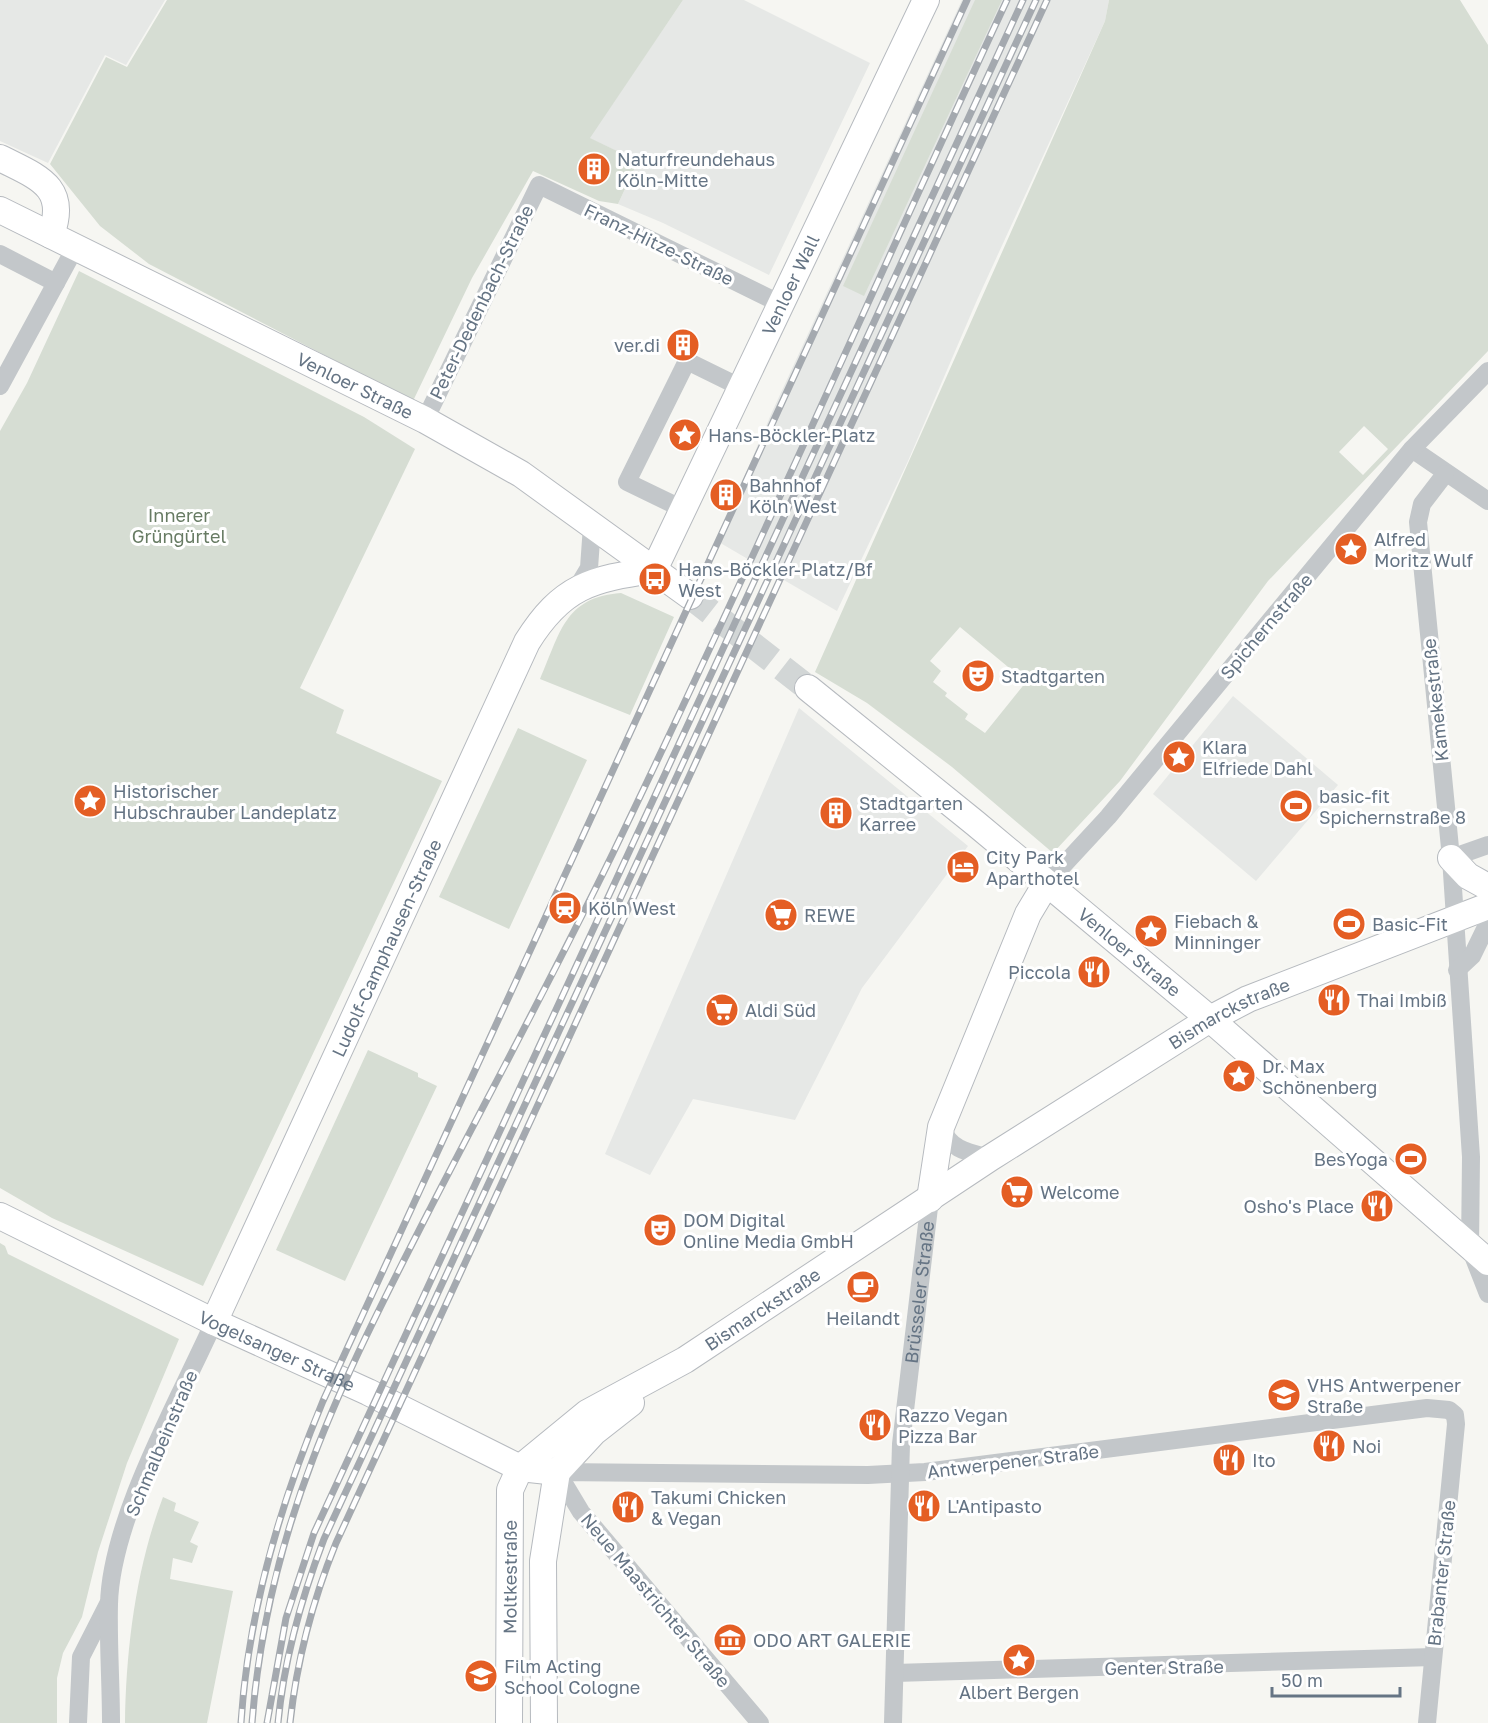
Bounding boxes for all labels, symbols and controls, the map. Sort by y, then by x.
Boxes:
place label: Naturfreundehaus Köln-Mitte [617,148,775,191]
building icon: Naturfreundehaus Köln-Mitte [576,151,612,187]
street label: Franz-Hitze-Straße [581,198,737,290]
street label: Peter-Dedenbach-Straße [424,201,538,403]
street label: Venloer Wall [757,231,824,339]
building icon: ver.di [665,327,701,363]
place label: ver.di [614,334,660,356]
street label: Venloer Straße [293,347,417,423]
place icon: Hans-Böckler-Platz [667,417,703,453]
place label: Hans-Böckler-Platz [708,424,875,446]
place label: Bahnhof Köln West [749,474,837,517]
building icon: Bahnhof Köln West [708,477,744,513]
park label: Innerer Grüngürtel [132,504,226,547]
place label: Alfred Moritz Wulf [1374,528,1474,571]
place icon: Alfred Moritz Wulf [1333,531,1369,567]
place label: Hans-Böckler-Platz/Bf West [678,558,873,601]
bus stop icon: Hans-Böckler-Platz/Bf West [637,561,673,597]
street label: Spichernstraße [1215,569,1317,683]
street label: Kamekestraße [1418,637,1452,763]
theatre icon: Stadtgarten [960,658,996,694]
place label: Stadtgarten [1001,665,1105,687]
place label: Klara Elfriede Dahl [1202,736,1313,779]
place icon: Klara Elfriede Dahl [1161,739,1197,775]
place label: Historischer Hubschrauber Landeplatz [113,780,337,823]
place icon: Historischer Hubschrauber Landeplatz [72,783,108,819]
place label: basic-fit Spichernstraße 8 [1319,785,1466,828]
sports icon: basic-fit Spichernstraße 8 [1278,788,1314,824]
place label: Stadtgarten Karree [859,792,963,835]
building icon: Stadtgarten Karree [818,795,854,831]
street label: Ludolf-Camphausen-Straße [327,835,446,1060]
place label: City Park Aparthotel [986,846,1079,889]
hotel icon: City Park Aparthotel [945,849,981,885]
station icon: Köln West [547,890,583,926]
place label: Köln West [588,897,676,919]
supermarket icon: REWE [763,897,799,933]
street label: Venloer Straße [1074,903,1185,1001]
place label: REWE [804,904,855,926]
sports icon: Basic-Fit [1331,906,1367,942]
place label: Fiebach & Minninger [1174,910,1261,953]
place icon: Fiebach & Minninger [1133,913,1169,949]
place label: Basic-Fit [1372,913,1448,935]
restaurant icon: Piccola [1076,954,1112,990]
place label: Piccola [1008,961,1071,983]
street label: Bismarckstraße [1164,973,1293,1054]
restaurant icon: Thai Imbiß [1316,982,1352,1018]
place label: Thai Imbiß [1357,989,1447,1011]
supermarket icon: Aldi Süd [704,992,740,1028]
place label: Aldi Süd [745,999,816,1021]
place label: Dr. Max Schönenberg [1262,1055,1377,1098]
place icon: Dr. Max Schönenberg [1221,1058,1257,1094]
sports icon: BesYoga [1393,1141,1429,1177]
place label: BesYoga [1314,1148,1388,1170]
supermarket icon: Welcome [999,1174,1035,1210]
place label: Welcome [1040,1181,1120,1203]
restaurant icon: Osho's Place [1359,1188,1395,1224]
place label: Osho's Place [1243,1195,1354,1217]
place label: DOM Digital Online Media GmbH [683,1209,854,1252]
theatre icon: DOM Digital Online Media GmbH [642,1212,678,1248]
street label: Brüsseler Straße [900,1220,938,1365]
street label: Bismarckstraße [700,1263,824,1355]
cafe icon: Heilandt [845,1269,881,1305]
street label: Vogelsanger Straße [195,1305,359,1396]
place label: Heilandt [826,1307,900,1329]
street label: Schmalbeinstraße [120,1367,202,1519]
place label: VHS Antwerpener Straße [1307,1374,1461,1417]
school or university icon: VHS Antwerpener Straße [1266,1377,1302,1413]
place label: Razzo Vegan Pizza Bar [898,1404,1008,1447]
restaurant icon: Razzo Vegan Pizza Bar [857,1407,893,1443]
restaurant icon: Noi [1311,1428,1347,1464]
place label: Noi [1352,1435,1381,1457]
street label: Antwerpener Straße [926,1440,1100,1482]
restaurant icon: Ito [1211,1442,1247,1478]
place label: Ito [1252,1449,1276,1471]
place label: Takumi Chicken & Vegan [651,1486,786,1529]
restaurant icon: L'Antipasto [906,1488,942,1524]
restaurant icon: Takumi Chicken & Vegan [610,1489,646,1525]
place label: L'Antipasto [947,1495,1042,1517]
street label: Brabanter Straße [1422,1499,1460,1647]
street label: Neue Maastrichter Straße [577,1508,735,1692]
street label: Moltkestraße [498,1520,521,1634]
museum icon: ODO ART GALERIE [712,1622,748,1658]
place label: ODO ART GALERIE [753,1629,911,1651]
place icon: Albert Bergen [1001,1642,1037,1678]
place label: Film Acting School Cologne [504,1655,640,1698]
street label: Genter Straße [1104,1655,1224,1679]
school or university icon: Film Acting School Cologne [463,1658,499,1694]
scale bar [1272,1660,1400,1698]
text: 50 m [1281,1669,1323,1691]
place label: Albert Bergen [959,1681,1079,1703]

